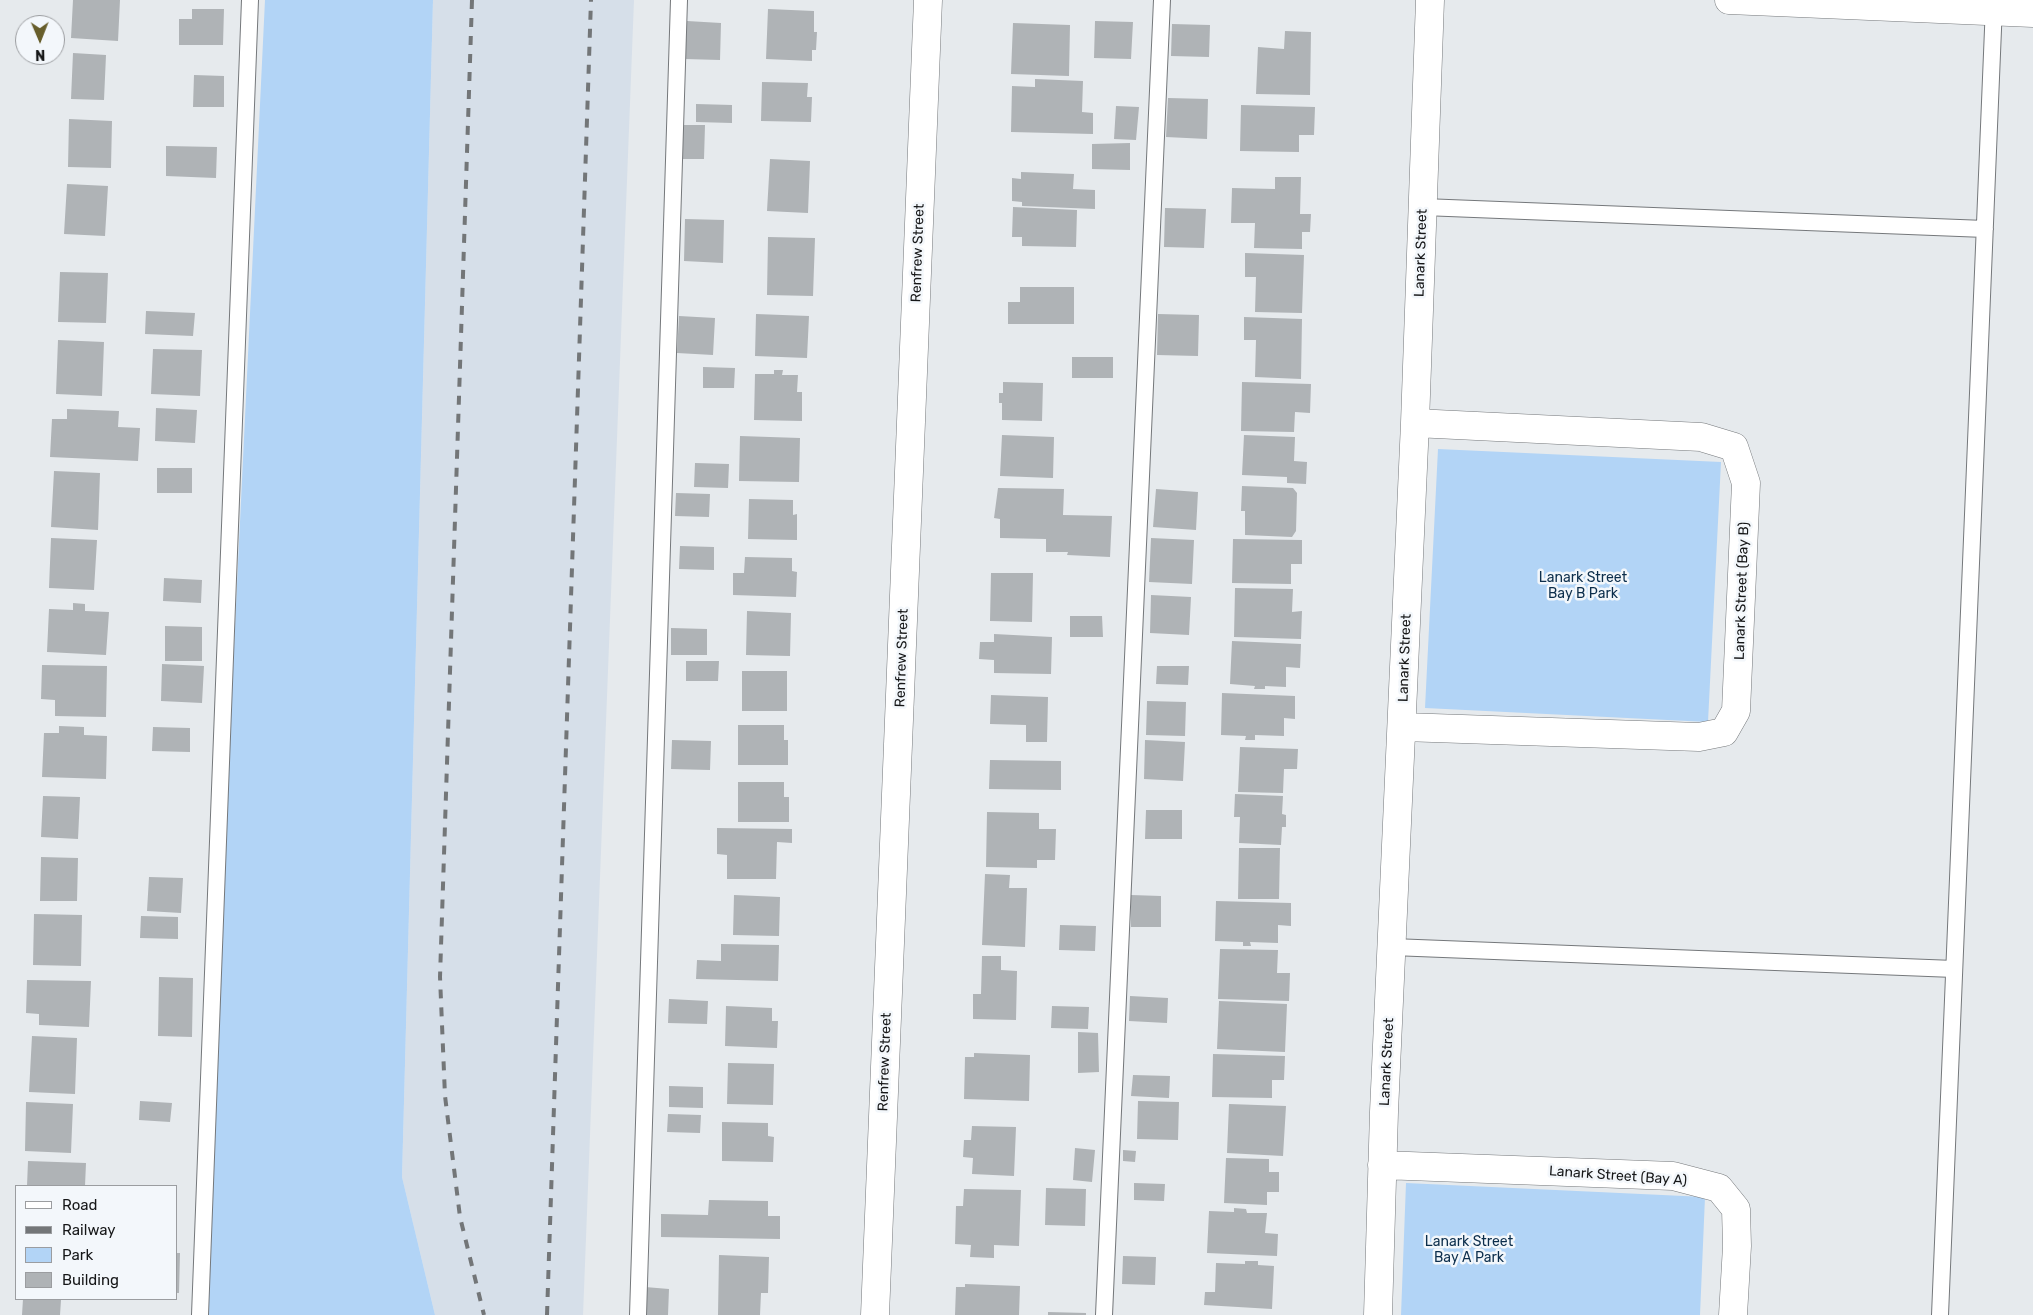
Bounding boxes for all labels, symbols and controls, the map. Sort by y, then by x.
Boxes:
north arrow [15,15,65,65]
text: N [35,46,45,63]
street label: Renfrew Street [908,203,928,303]
street label: Lanark Street [1411,209,1431,297]
street label: Lanark Street (Bay B) [1731,522,1753,660]
park label: Lanark Street Bay B Park [1539,570,1627,602]
street label: Renfrew Street [892,608,912,708]
street label: Lanark Street [1395,614,1415,702]
street label: Renfrew Street [875,1012,895,1112]
street label: Lanark Street [1376,1017,1398,1107]
street label: Lanark Street (Bay A) [1548,1163,1688,1189]
legend [15,1185,178,1300]
text: Road [62,1196,98,1214]
text: Railway [62,1221,116,1239]
park label: Lanark Street Bay A Park [1425,1234,1513,1266]
text: Park [62,1246,93,1264]
text: Building [62,1271,119,1289]

